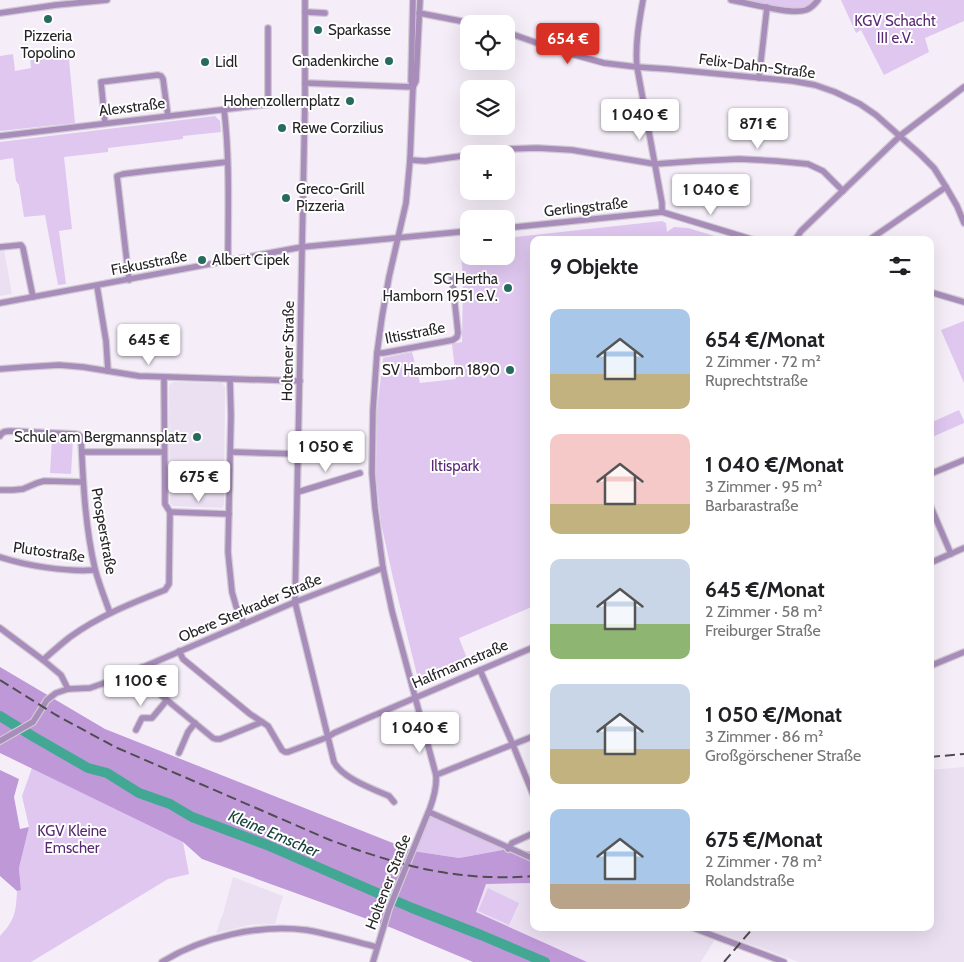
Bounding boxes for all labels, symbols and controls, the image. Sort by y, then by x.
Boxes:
park label: KGV Schacht III e.V. [854,12,936,47]
marker: Pizzeria Topolino [42,13,54,25]
map controls [460,15,515,265]
button: locate [460,15,515,70]
place label: Sparkasse [328,21,391,39]
pin: 654 € [533,22,603,65]
marker: Sparkasse [312,24,324,36]
place label: Pizzeria Topolino [20,27,76,62]
text: 654 € [547,29,589,48]
street label: Felix-Dahn-Straße [698,50,817,82]
place label: Gnadenkirche [292,52,379,70]
place label: Lidl [215,53,238,71]
marker: Gnadenkirche [383,55,395,67]
marker: Lidl [199,56,211,68]
button: layers [460,80,515,135]
place label: Hohenzollernplatz [223,92,340,110]
street label: Alexstraße [98,94,166,120]
marker: Hohenzollernplatz [344,95,356,107]
pin: 1 040 € [594,98,686,141]
text: 1 040 € [612,105,668,124]
pin: 871 € [723,108,793,150]
text: 871 € [739,114,777,133]
place label: Rewe Corzilius [292,119,383,137]
marker: Rewe Corzilius [276,122,288,134]
button: + [460,145,515,200]
pin: 1 040 € [665,174,757,216]
place label: Greco-Grill Pizzeria [296,180,365,215]
text: 1 040 € [683,180,739,199]
marker: Greco-Grill Pizzeria [280,192,292,204]
street label: Gerlingstraße [543,194,629,220]
button: − [460,210,515,265]
street label: Fiskusstraße [109,247,189,279]
place label: Albert Cipek [212,251,290,269]
icon: filters [886,252,914,280]
marker: Albert Cipek [196,254,208,266]
text: 9 Objekte [550,254,638,279]
place label: SC Hertha Hamborn 1951 e.V. [383,270,499,305]
marker: SC Hertha Hamborn 1951 e.V. [502,282,514,294]
street label: Holtener Straße [278,300,298,401]
street label: Iltisstraße [383,318,447,348]
pin: 645 € [114,324,184,366]
text: 654 €/Monat [705,327,825,352]
icon: home [590,329,650,389]
text: 645 € [128,330,170,349]
text: 2 Zimmer · 72 m² [705,352,821,371]
place label: SV Hamborn 1890 [382,361,500,379]
marker: SV Hamborn 1890 [504,364,516,376]
text: Ruprechtstraße [705,371,808,390]
place label: Schule am Bergmannsplatz [14,428,187,446]
pin: 1 050 € [280,430,372,473]
marker: Schule am Bergmannsplatz [191,431,203,443]
text: 1 050 € [299,437,353,456]
text: 1 040 €/Monat [705,452,844,477]
icon: home [590,454,650,514]
park label: Iltispark [431,457,480,475]
pin: 675 € [164,460,234,503]
text: 675 € [179,467,219,486]
text: 3 Zimmer · 95 m² [705,477,822,496]
street label: Prosperstraße [88,486,121,576]
text: Barbarastraße [705,496,798,515]
street label: Plutostraße [12,538,86,566]
street label: Obere Sterkrader Straße [176,570,324,646]
text: 645 €/Monat [705,577,825,602]
icon: home [590,579,650,639]
text: 2 Zimmer · 58 m² [705,602,823,621]
text: Freiburger Straße [705,621,821,640]
street label: Halfmannstraße [409,636,511,692]
pin: 1 100 € [95,664,187,707]
text: 1 100 € [115,671,167,690]
text: 1 050 €/Monat [705,702,842,727]
icon: home [590,704,650,764]
pin: 1 040 € [374,712,466,754]
text: 1 040 € [392,718,448,737]
text: 3 Zimmer · 86 m² [705,727,823,746]
text: Großgörschener Straße [705,746,861,765]
water label: Kleine Emscher [226,806,323,861]
park label: KGV Kleine Emscher [37,822,107,857]
text: 675 €/Monat [705,827,822,852]
icon: home [590,829,650,889]
street label: Holtener Straße [362,832,415,932]
text: 2 Zimmer · 78 m² [705,852,822,871]
text: Rolandstraße [705,871,794,890]

